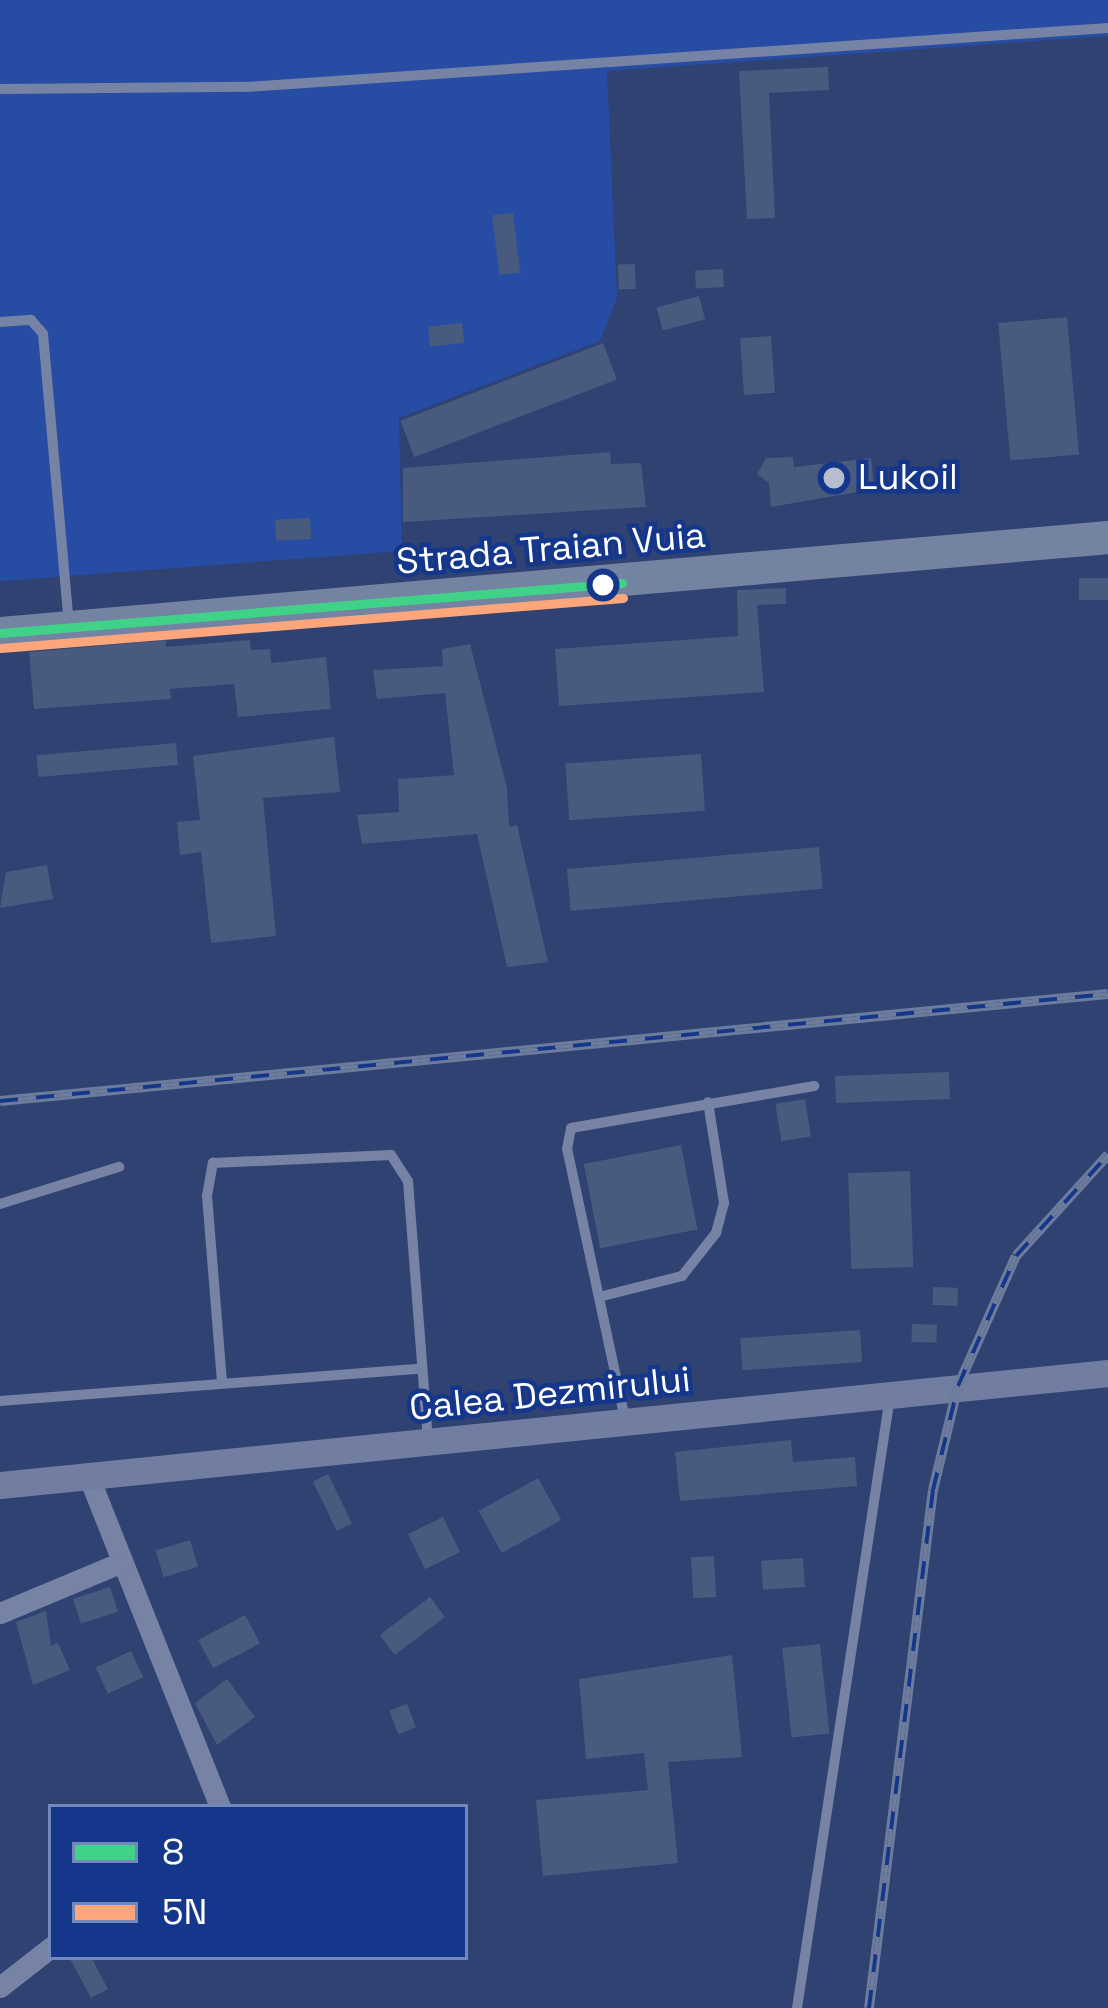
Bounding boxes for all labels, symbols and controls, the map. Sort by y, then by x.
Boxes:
place label: Lukoil [858,456,958,500]
marker: Lukoil [821,465,847,491]
street label: Strada Traian Vuia [394,514,708,584]
unlabelled marker [592,574,614,596]
street label: Calea Dezmirului [407,1358,693,1430]
legend [48,1804,468,1960]
text: 8 [162,1829,184,1875]
text: 5N [162,1889,207,1935]

